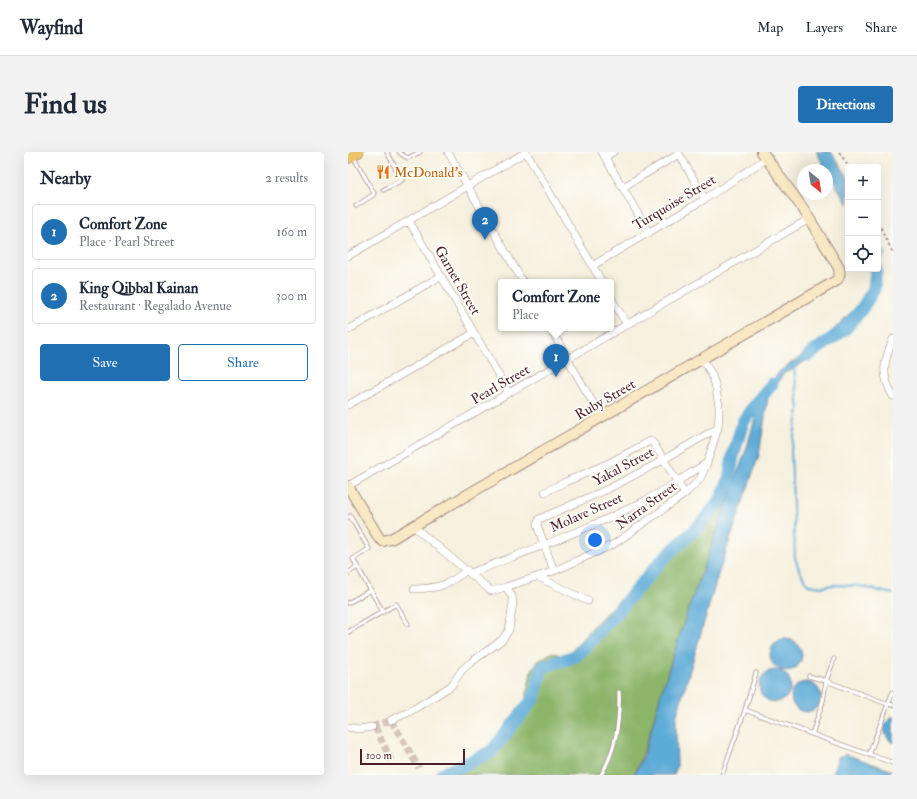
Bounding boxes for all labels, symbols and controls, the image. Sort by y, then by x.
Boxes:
text: Wayfind [20,16,83,40]
text: Map [757,19,783,36]
text: Layers [805,19,843,36]
text: Share [865,19,897,36]
button: Directions [798,86,893,123]
text: Find us [24,87,107,122]
restaurant icon: McDonald's [375,164,391,180]
place label: McDonald's [394,164,463,181]
north arrow [797,164,833,200]
map controls [845,164,881,272]
button: + [845,164,881,200]
text: Nearby [40,168,91,189]
text: 2 results [265,170,308,186]
street label: Turquoise Street [630,171,719,234]
button: − [845,200,881,236]
pin: 2 [472,207,498,240]
text: Comfort Zone [79,215,167,234]
text: 1 [52,224,56,240]
text: 160 m [276,224,307,240]
text: Place · Pearl Street [79,234,174,250]
button: locate [845,236,881,272]
street label: Garnet Street [431,243,484,318]
text: King Qibbal Kainan [79,279,199,298]
popup [498,279,614,331]
text: 2 [51,288,57,304]
text: 300 m [276,288,307,304]
text: Comfort Zone [512,288,600,307]
text: Restaurant · Regalado Avenue [79,298,232,314]
text: Place [512,307,539,323]
button: Save [40,344,170,381]
button: Share [178,344,308,381]
pin: 1 [543,344,569,377]
street label: Pearl Street [468,361,533,408]
street label: Ruby Street [572,375,639,424]
street label: Yakal Street [590,443,657,490]
street label: Narra Street [613,477,680,533]
street label: Molave Street [547,489,625,536]
your location [585,530,605,550]
scale bar [360,747,465,766]
text: 100 m [366,749,392,762]

